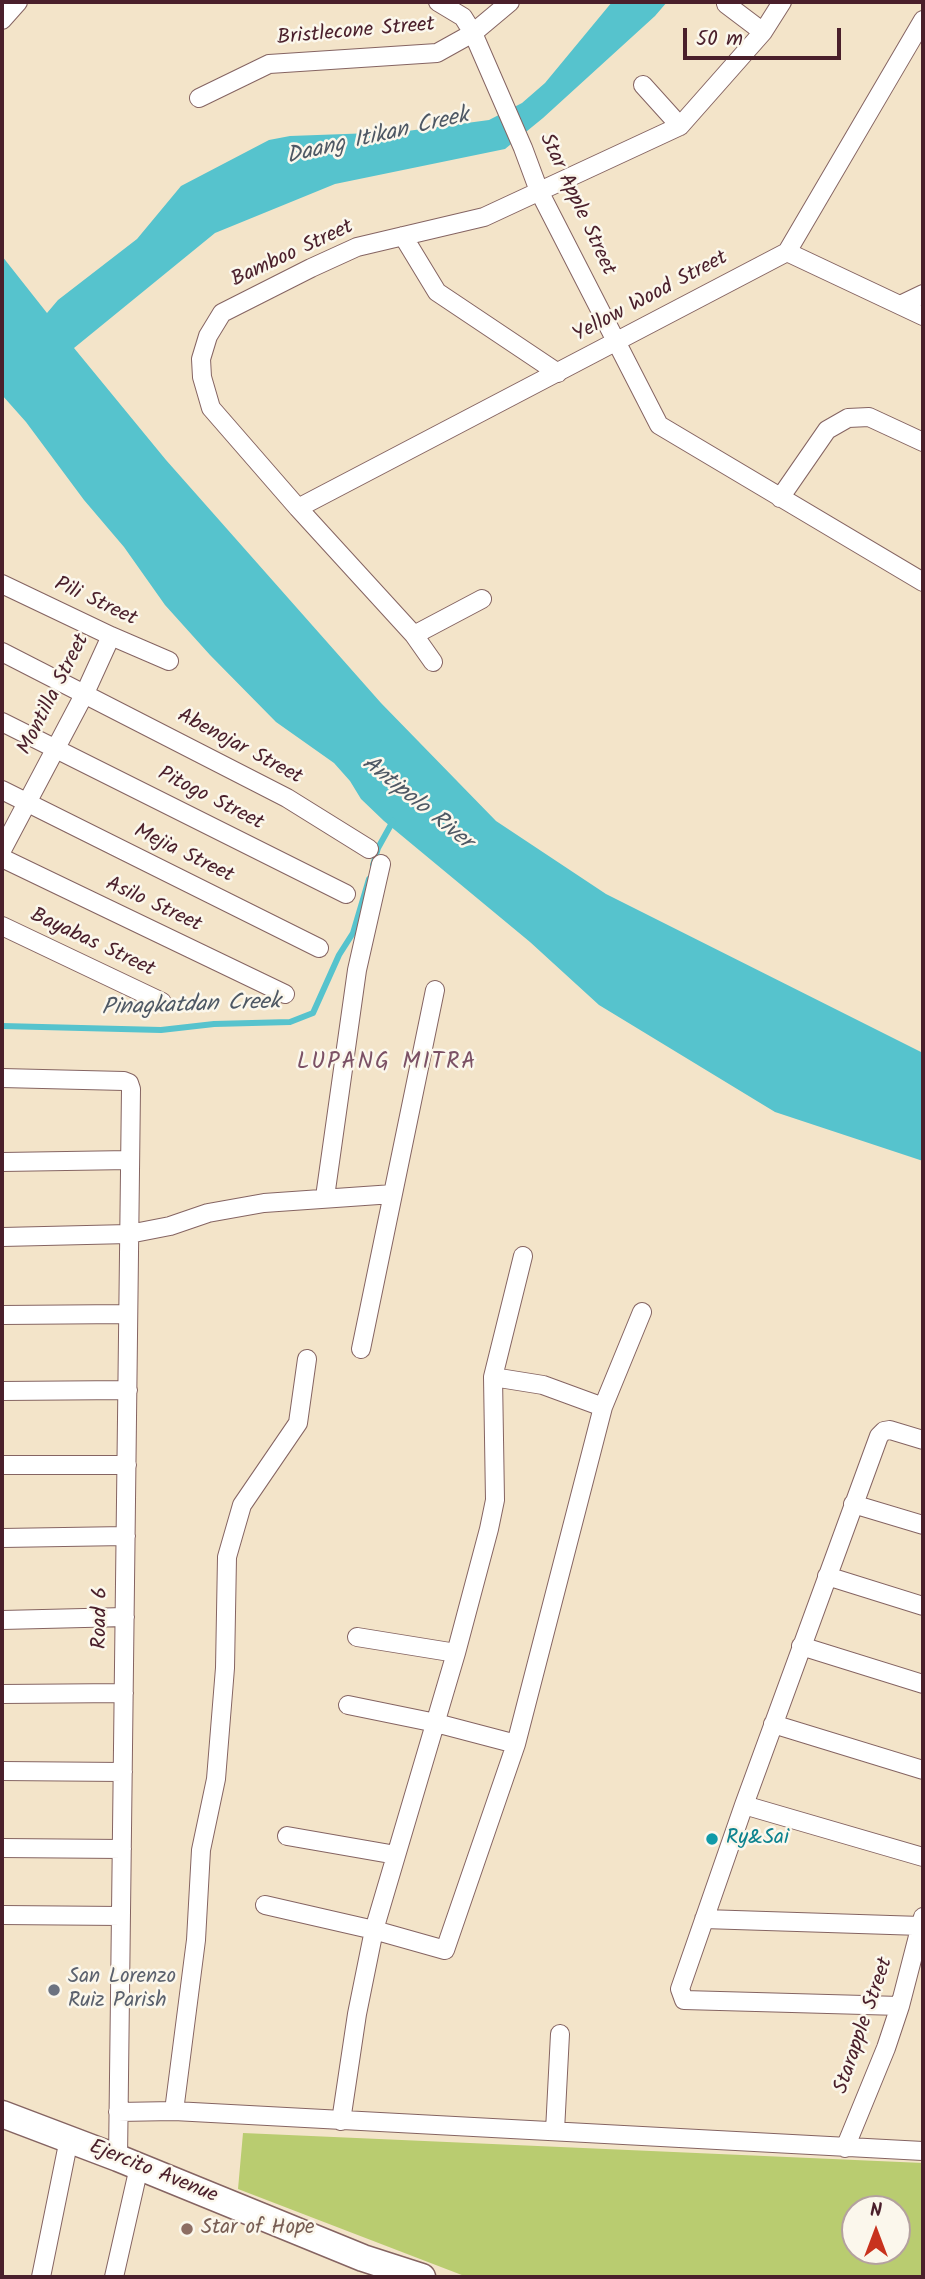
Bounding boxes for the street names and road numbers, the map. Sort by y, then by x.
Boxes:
street label: Bristlecone Street [276,14,436,52]
street label: Star Apple Street [532,130,620,280]
street label: Bamboo Street [228,216,358,294]
street label: Yellow Wood Street [569,247,733,349]
street label: Pili Street [50,573,140,633]
street label: Montilla Street [14,630,96,760]
street label: Abenojar Street [172,705,306,791]
street label: Pitogo Street [153,763,267,837]
street label: Mejia Street [129,820,237,890]
street label: Asilo Street [101,873,205,939]
street label: Bayabas Street [26,904,158,984]
street label: Road 6 [89,1587,115,1649]
street label: Starapple Street [830,1955,900,2097]
street label: Ejercito Avenue [85,2136,221,2210]

